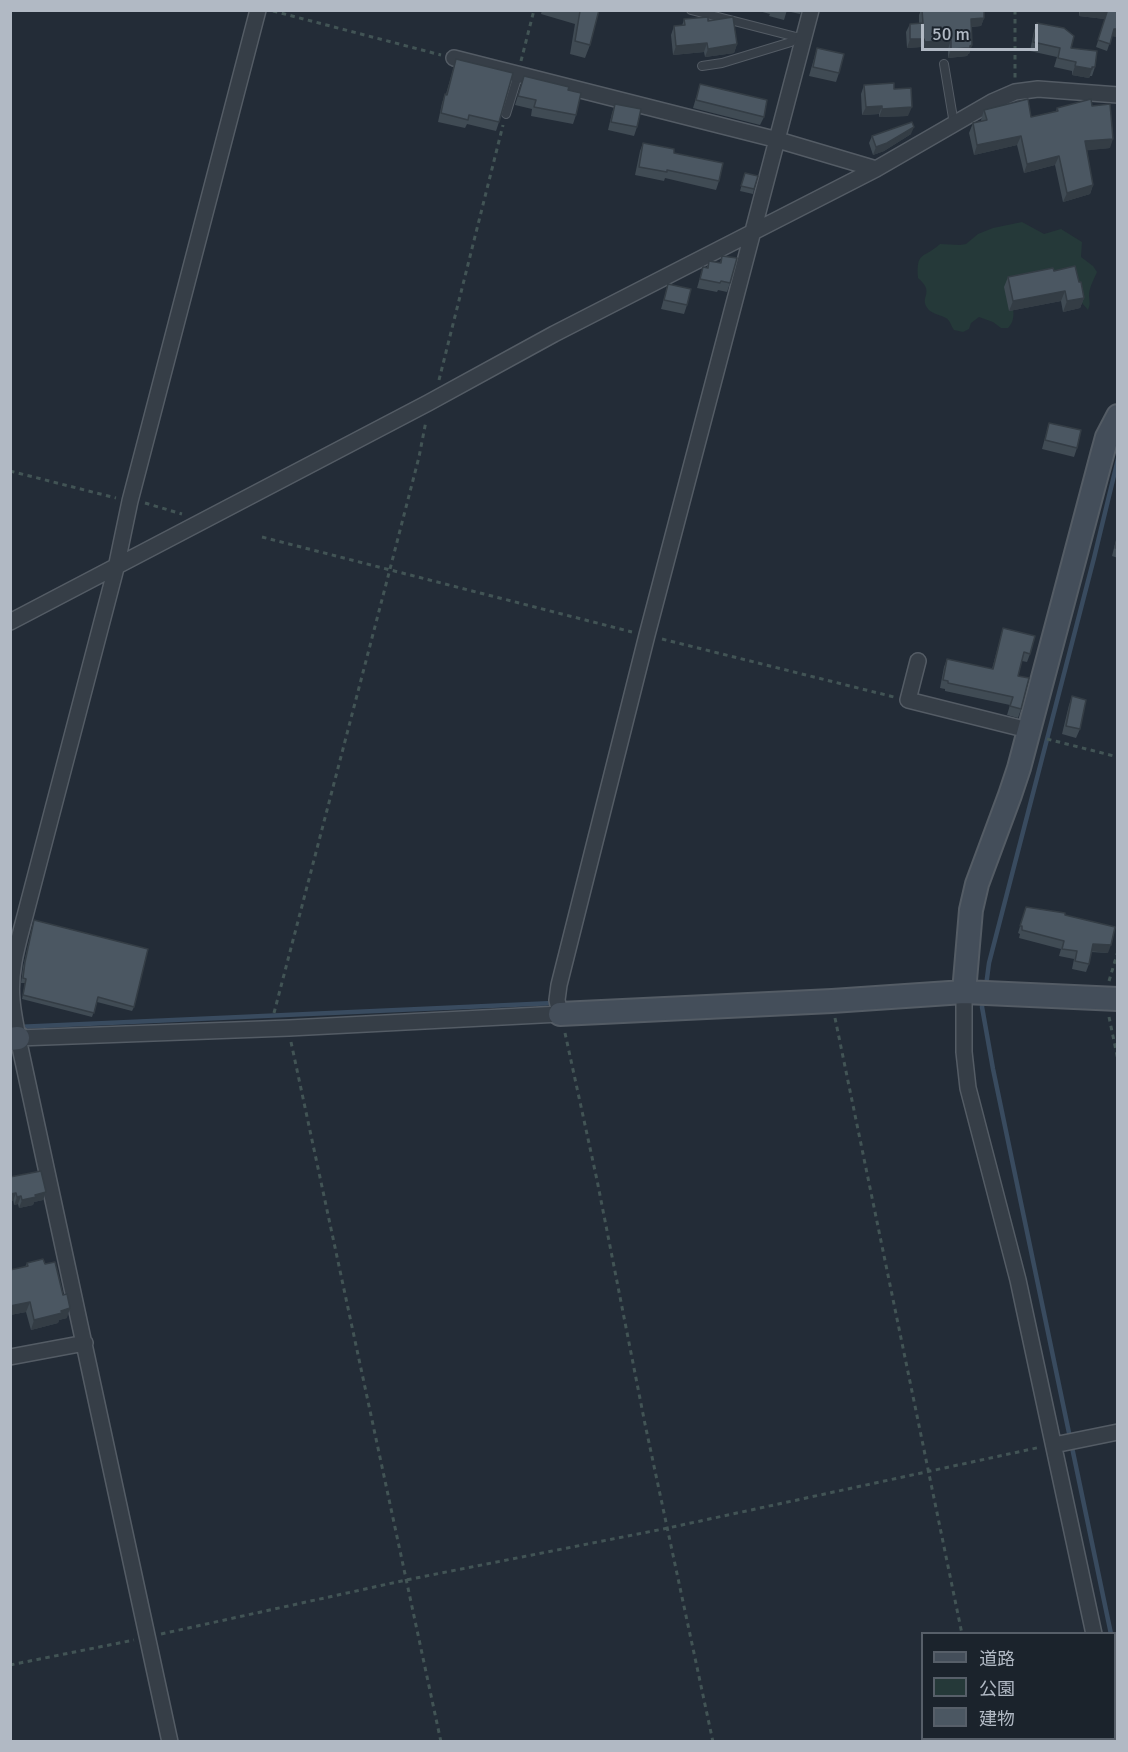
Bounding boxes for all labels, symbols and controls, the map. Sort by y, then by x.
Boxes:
scale bar [924,12,1041,50]
text: 50 m [932,23,970,45]
legend [921,1632,1116,1740]
text: 道路 [979,1648,1015,1670]
text: 公園 [979,1678,1015,1700]
text: 建物 [979,1708,1015,1730]

